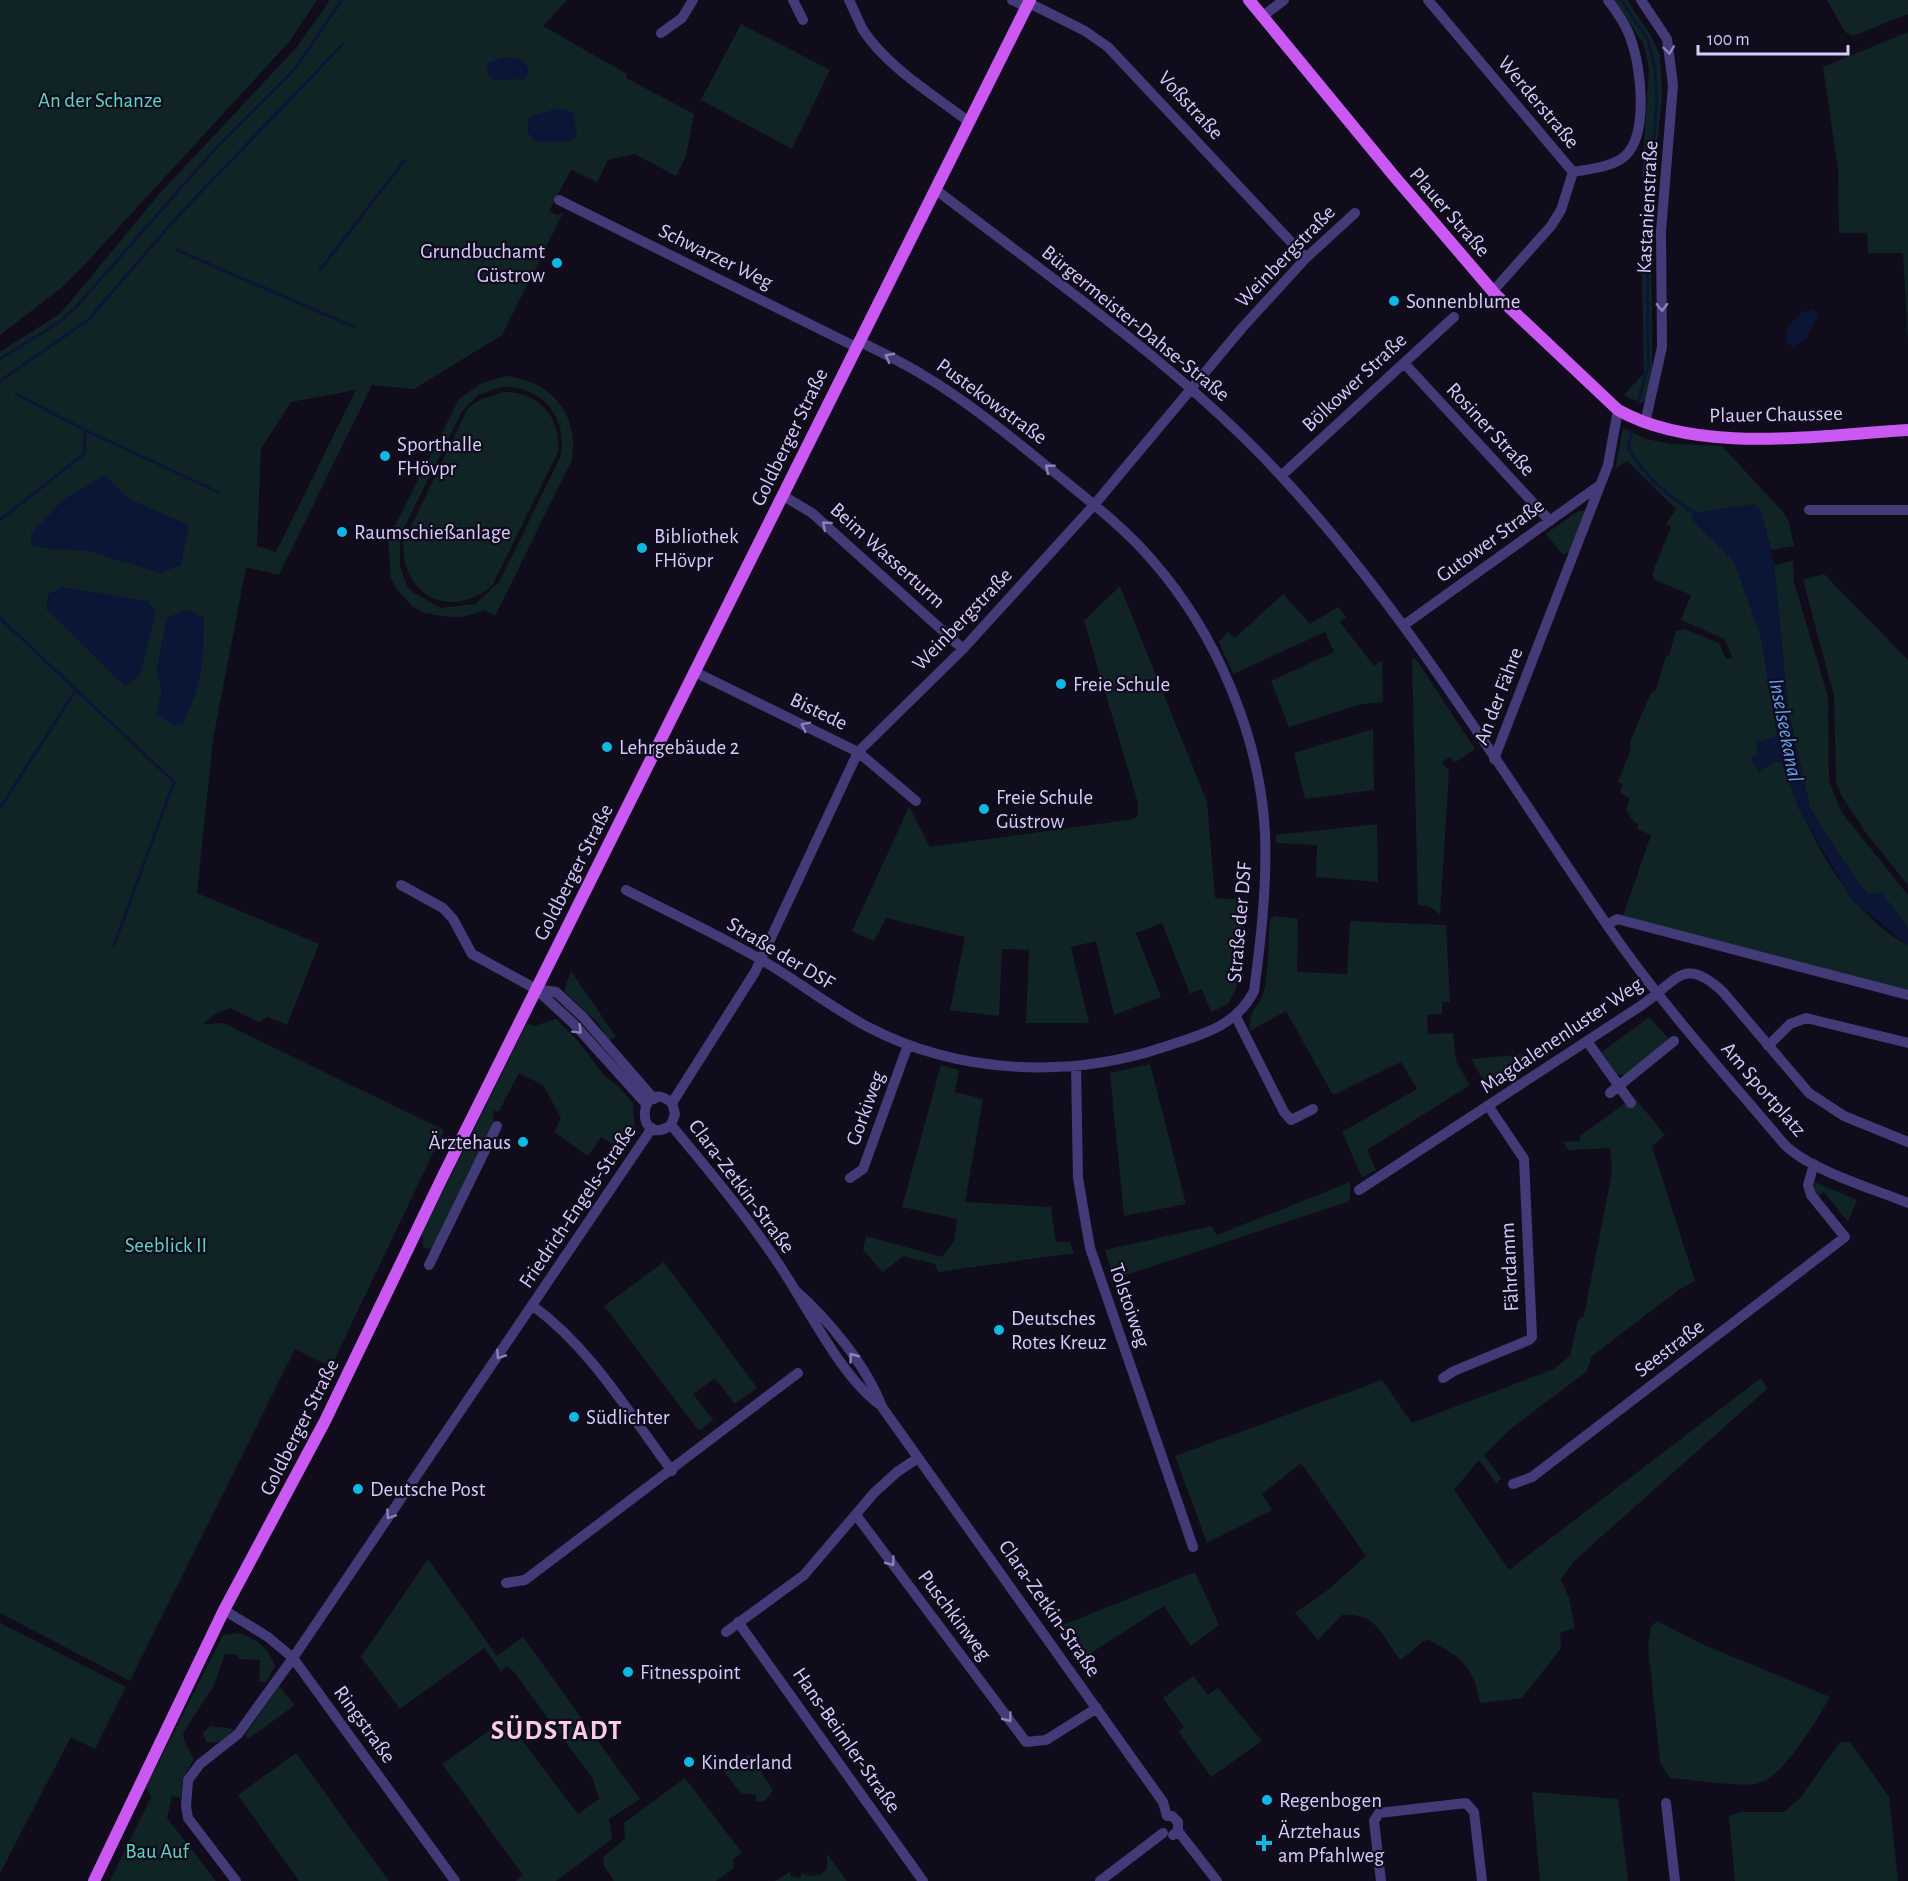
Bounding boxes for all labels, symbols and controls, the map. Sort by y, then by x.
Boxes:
scale bar [1698,18,1848,56]
text: 100 m [1707,31,1750,49]
one-way arrow [1662,46,1674,55]
street label: Werderstraße [1494,52,1583,153]
street label: Voßstraße [1154,67,1227,143]
park label: An der Schanze [38,90,162,111]
street label: Kastanienstraße [1634,140,1661,274]
street label: Plauer Straße [1405,164,1494,261]
street label: Weinbergstraße [1232,201,1339,311]
street label: Schwarzer Weg [655,220,777,293]
place label: Grundbuchamt Güstrow [420,241,545,286]
street label: Bürgermeister-Dahse-Straße [1038,241,1234,405]
marker: Grundbuchamt Güstrow [550,256,564,270]
place label: Sonnenblume [1406,291,1521,312]
marker: Sonnenblume [1387,294,1401,308]
one-way arrow [1656,303,1668,312]
street label: Bölkower Straße [1298,329,1410,436]
one-way arrow [885,353,896,364]
street label: Pustekowstraße [933,355,1051,448]
street label: Goldberger Straße [747,365,832,509]
street label: Rosiner Straße [1442,379,1539,480]
street label: Plauer Chaussee [1709,403,1843,426]
place label: Sporthalle FHövpr [397,434,482,479]
marker: Sporthalle FHövpr [378,449,392,463]
one-way arrow [1045,464,1056,475]
street label: Gutower Straße [1433,494,1548,586]
street label: Beim Wasserturm [826,499,949,612]
one-way arrow [822,521,833,532]
place label: Raumschießanlage [354,522,511,543]
marker: Raumschießanlage [335,525,349,539]
place label: Bibliothek FHövpr [654,526,739,571]
marker: Bibliothek FHövpr [635,541,649,555]
street label: Weinbergstraße [909,564,1016,674]
street label: An der Fähre [1470,645,1527,748]
place label: Freie Schule [1073,674,1170,695]
marker: Freie Schule [1054,677,1068,691]
water label: Inselseekanal [1765,677,1807,784]
street label: Bistede [787,689,851,734]
one-way arrow [801,721,812,733]
place label: Lehrgebäude 2 [619,737,739,758]
marker: Lehrgebäude 2 [600,740,614,754]
place label: Freie Schule Güstrow [996,787,1093,832]
street label: Goldberger Straße [530,801,617,944]
marker: Freie Schule Güstrow [977,802,991,816]
street label: Straße der DSF [1224,860,1255,983]
street label: Straße der DSF [723,913,839,994]
street label: Magdalenenluster Weg [1476,973,1647,1097]
one-way arrow [571,1022,582,1033]
street label: Am Sportplatz [1717,1038,1810,1140]
street label: Gorkiweg [842,1068,889,1148]
street label: Clara-Zetkin-Straße [685,1116,799,1257]
street label: Friedrich-Engels-Straße [515,1121,640,1292]
place label: Ärztehaus [428,1131,511,1153]
marker: Ärztehaus [516,1135,530,1149]
street label: Fährdamm [1497,1222,1522,1312]
park label: Seeblick II [125,1235,207,1256]
street label: Tolstoiweg [1105,1260,1154,1351]
place label: Deutsches Rotes Kreuz [1011,1308,1107,1353]
street label: Seestraße [1631,1316,1708,1381]
marker: Deutsches Rotes Kreuz [992,1323,1006,1337]
one-way arrow [496,1348,507,1359]
one-way arrow [849,1352,860,1363]
street label: Goldberger Straße [256,1356,343,1499]
place label: Südlichter [586,1407,670,1428]
marker: Südlichter [567,1410,581,1424]
place label: Deutsche Post [370,1479,486,1500]
marker: Deutsche Post [351,1482,365,1496]
one-way arrow [386,1509,397,1520]
street label: Clara-Zetkin-Straße [995,1536,1104,1680]
one-way arrow [883,1555,894,1566]
street label: Puschkinweg [914,1566,996,1665]
place label: Fitnesspoint [640,1662,741,1683]
street label: Hans-Beimler-Straße [789,1664,905,1817]
marker: Fitnesspoint [621,1665,635,1679]
street label: Ringstraße [330,1682,399,1767]
one-way arrow [1001,1711,1012,1722]
district label: SÜDSTADT [491,1715,623,1744]
place label: Kinderland [701,1752,792,1773]
marker: Kinderland [682,1755,696,1769]
place label: Regenbogen [1279,1790,1382,1811]
marker: Regenbogen [1260,1793,1274,1807]
place label: Ärztehaus am Pfahlweg [1278,1820,1385,1866]
marker: Ärztehaus am Pfahlweg [1255,1834,1273,1852]
park label: Bau Auf [125,1841,190,1862]

